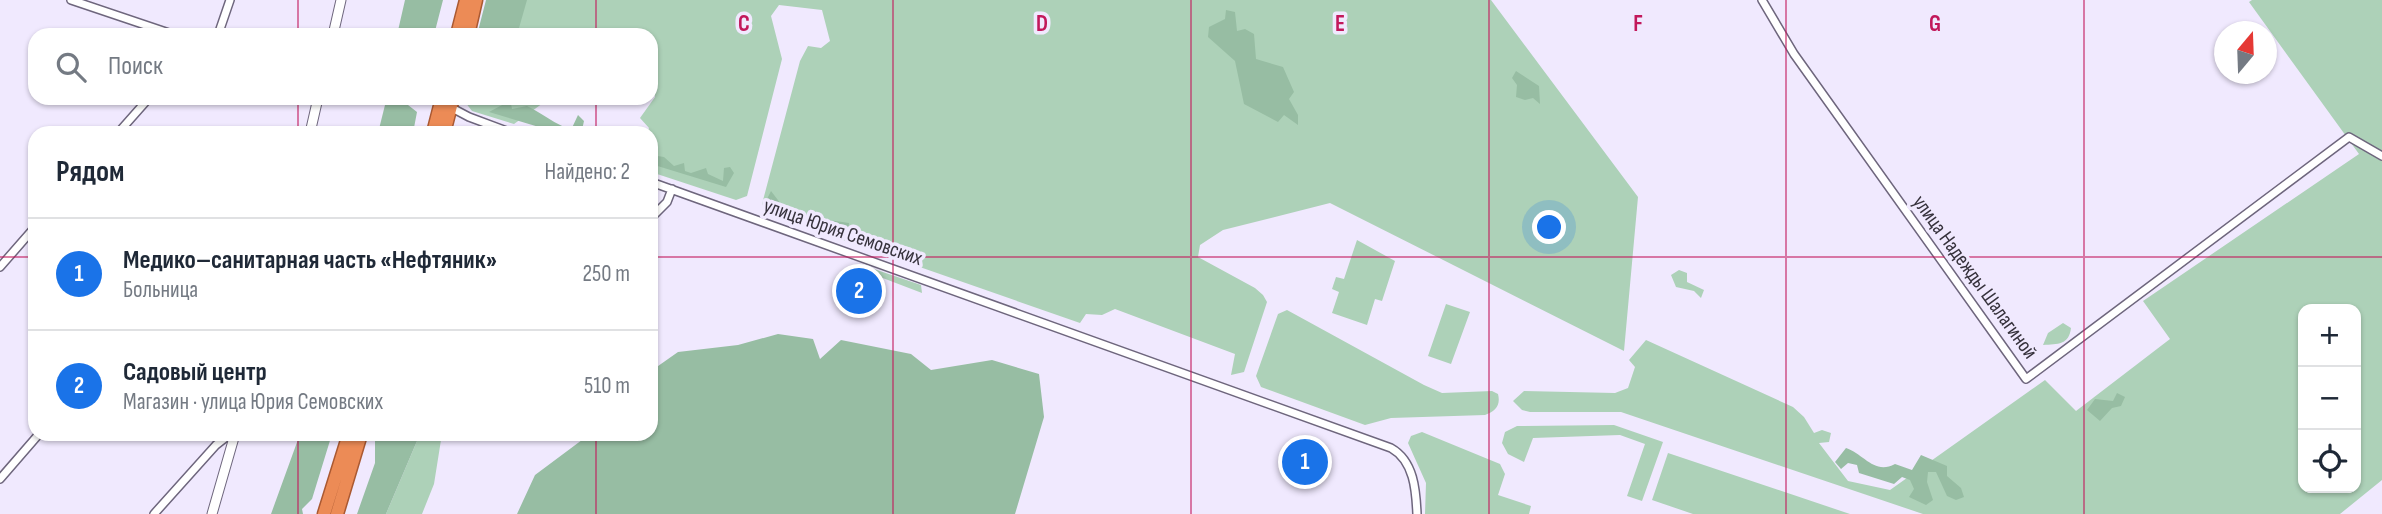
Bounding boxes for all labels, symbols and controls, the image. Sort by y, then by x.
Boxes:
text: C [738,10,750,38]
text: D [1036,10,1048,38]
text: E [1335,10,1345,38]
text: F [1633,10,1643,38]
text: G [1929,10,1941,38]
north arrow [2214,21,2277,84]
search box [28,28,658,105]
icon: search [52,48,90,86]
text: Поиск [108,51,163,82]
text: Рядом [56,154,124,190]
text: Найдено: 2 [544,158,630,186]
street label: улица Надежды Шалагиной [1907,190,2043,364]
street label: улица Юрия Семовских [760,193,926,271]
your location [1532,210,1566,244]
text: Медико–санитарная часть «Нефтяник» [123,245,497,276]
text: 1 [74,260,84,288]
text: 250 m [583,260,630,288]
pin: 2 [836,265,882,317]
text: Больница [123,276,198,304]
map controls [2298,304,2361,493]
button: + [2298,304,2361,367]
text: Садовый центр [123,357,267,388]
button: − [2298,367,2361,430]
text: 2 [74,372,84,400]
text: 510 m [584,372,630,400]
text: Магазин · улица Юрия Семовских [123,388,383,416]
button: locate [2298,430,2361,493]
pin: 1 [1282,436,1328,488]

